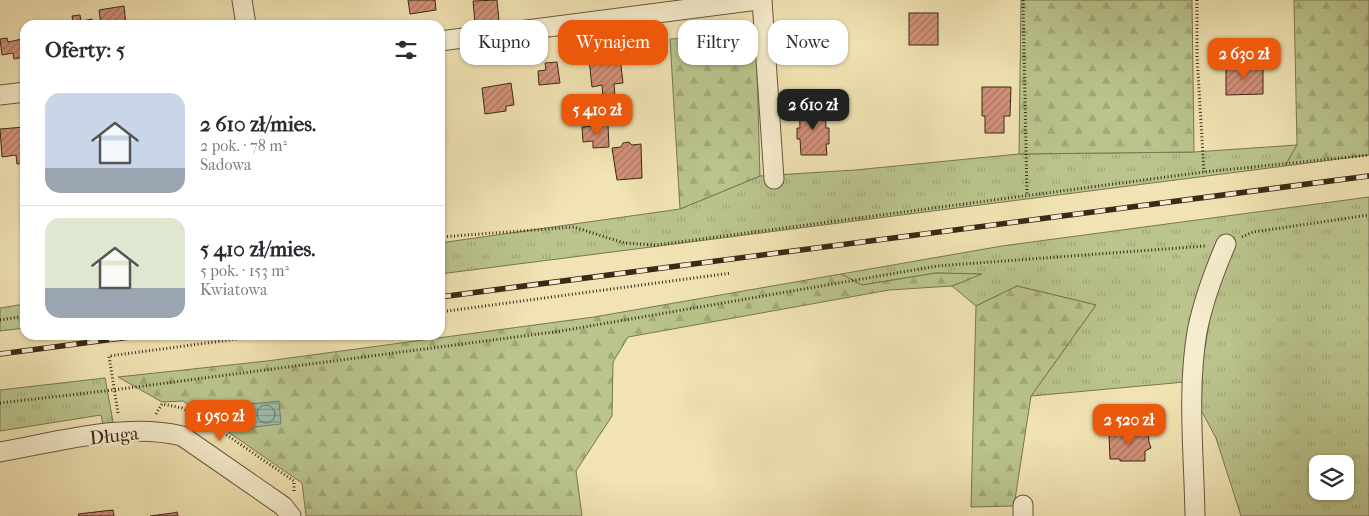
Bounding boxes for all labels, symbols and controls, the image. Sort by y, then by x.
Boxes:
chip: Kupno [460,20,548,65]
chip: Wynajem [558,20,668,65]
chip: Filtry [678,20,758,65]
chip: Nowe [768,20,848,65]
icon: filters [392,36,420,64]
text: Oferty: 5 [45,38,125,62]
pin: 2 630 zł [1192,38,1296,80]
text: 2 630 zł [1219,44,1269,63]
pin: 2 610 zł [761,88,865,131]
pin: 5 410 zł [545,94,649,136]
text: 2 610 zł [788,95,838,114]
text: 5 410 zł [572,100,622,119]
text: 2 610 zł/mies. [200,112,316,136]
icon: home [85,113,145,173]
text: 2 pok. · 78 m² [200,136,287,155]
text: Sadowa [200,155,251,174]
text: 5 410 zł/mies. [200,237,315,261]
icon: home [85,238,145,298]
text: 5 pok. · 153 m² [200,261,289,280]
text: Kwiatowa [200,280,267,299]
pin: 1 950 zł [168,400,272,442]
pin: 2 520 zł [1077,404,1181,446]
text: 1 950 zł [196,406,244,425]
text: 2 520 zł [1104,410,1154,429]
street label: Długa [88,422,140,450]
map controls [1309,455,1354,500]
button: layers [1309,455,1354,500]

